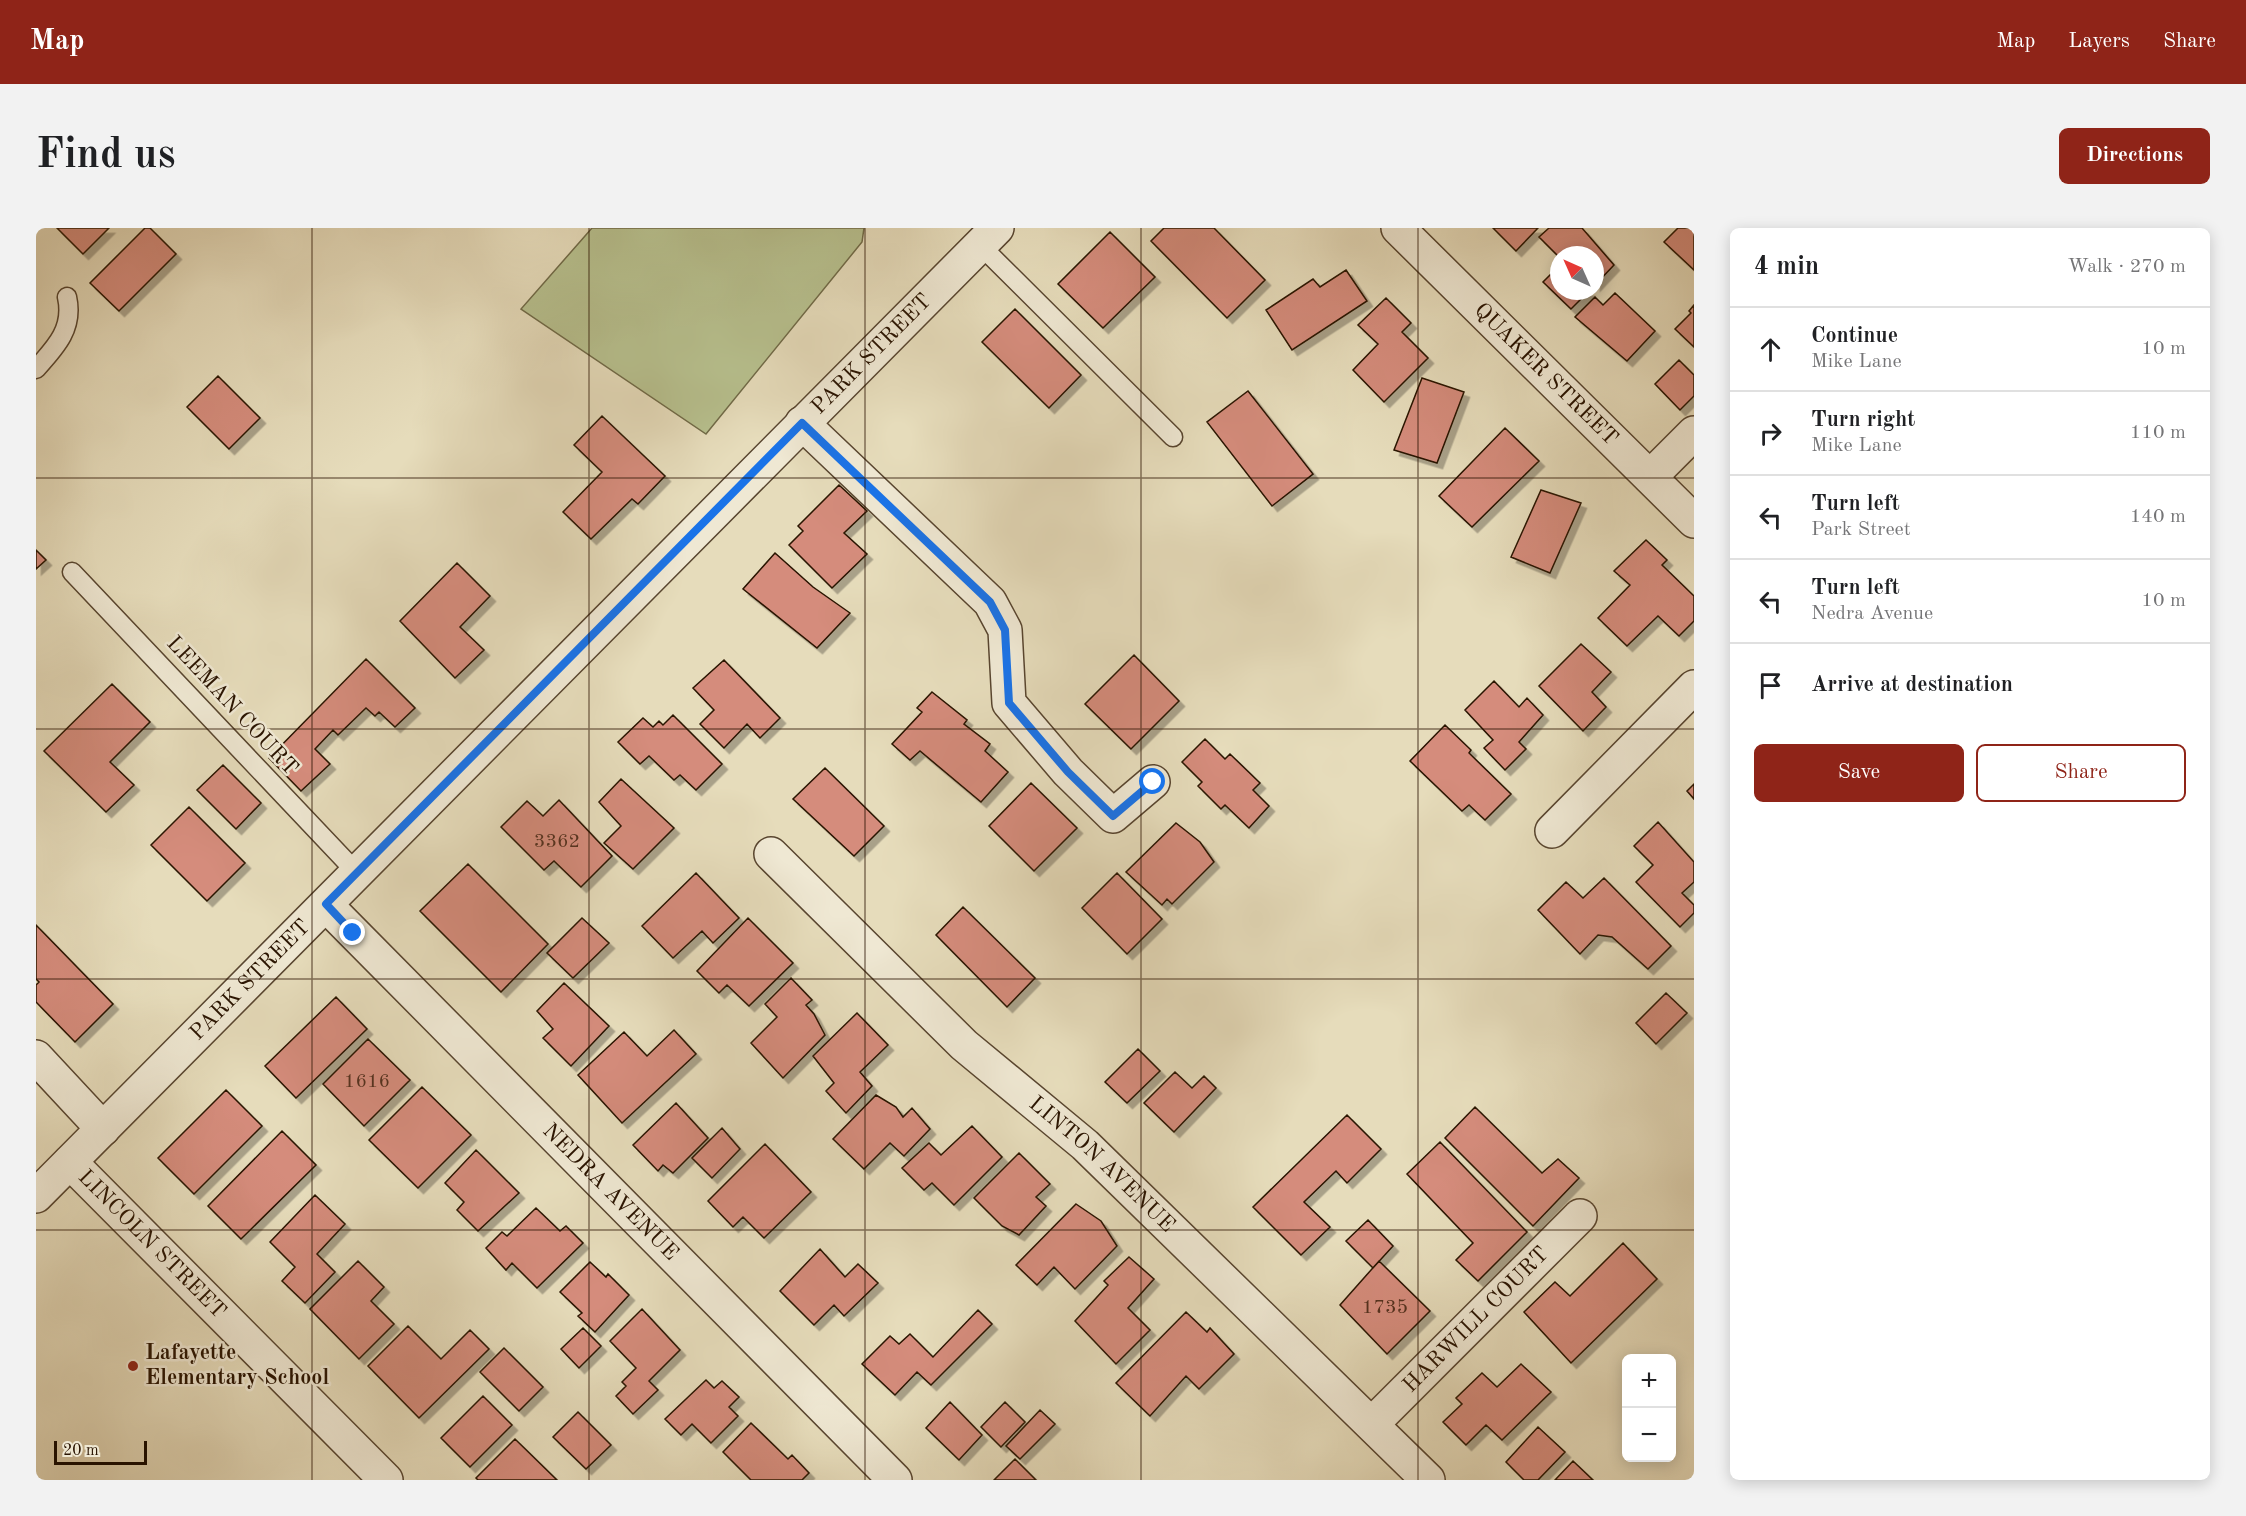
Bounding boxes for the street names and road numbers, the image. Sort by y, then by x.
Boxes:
street label: PARK STREET [807,290,936,419]
street label: QUAKER STREET [1470,299,1622,450]
street label: LEEMAN COURT [162,632,302,780]
street label: PARK STREET [186,916,314,1045]
street label: LINTON AVENUE [1025,1092,1179,1237]
street label: NEDRA AVENUE [538,1119,682,1265]
street label: LINCOLN STREET [74,1166,230,1323]
street label: HARWILL COURT [1399,1243,1553,1397]

